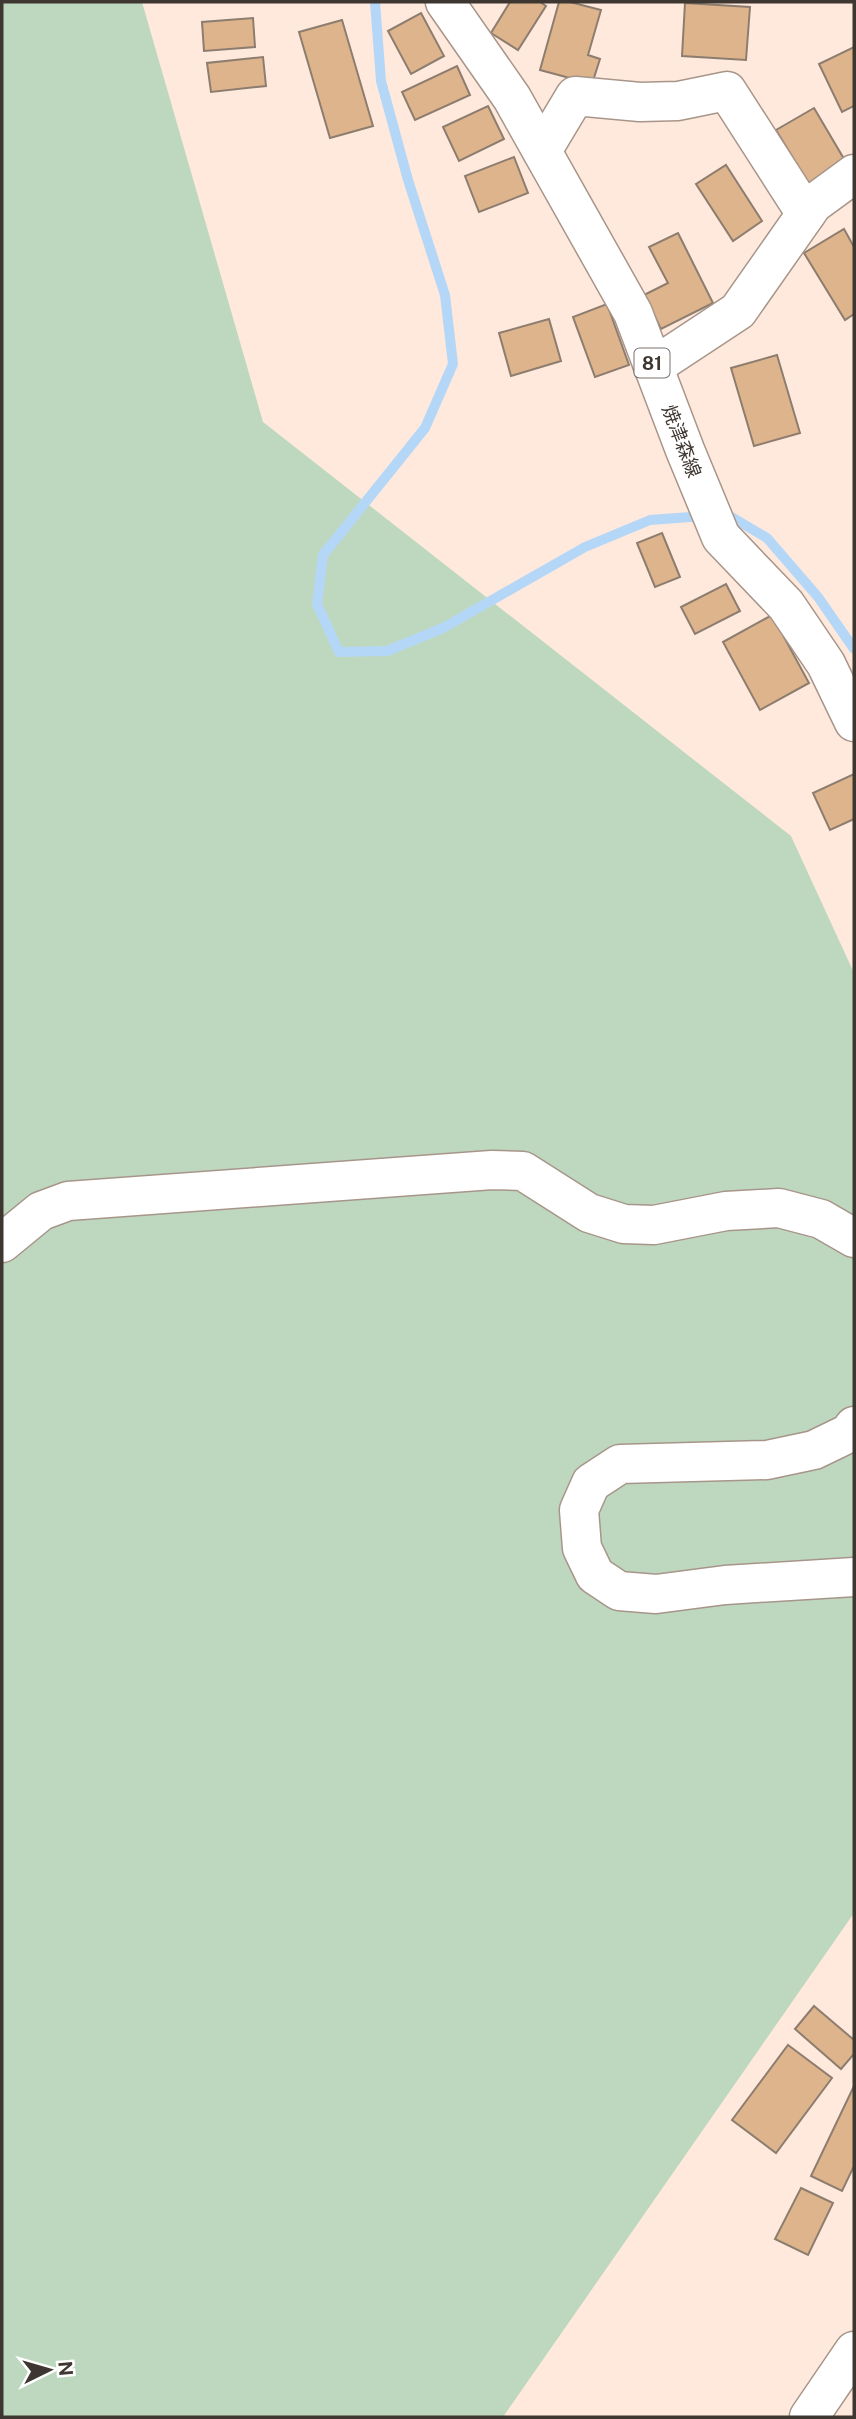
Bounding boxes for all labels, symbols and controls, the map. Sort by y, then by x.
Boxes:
road number: 81 [634,348,670,377]
street label: 焼津森線 [658,402,706,480]
north arrow [14,2335,84,2405]
text: N [54,2360,78,2377]

